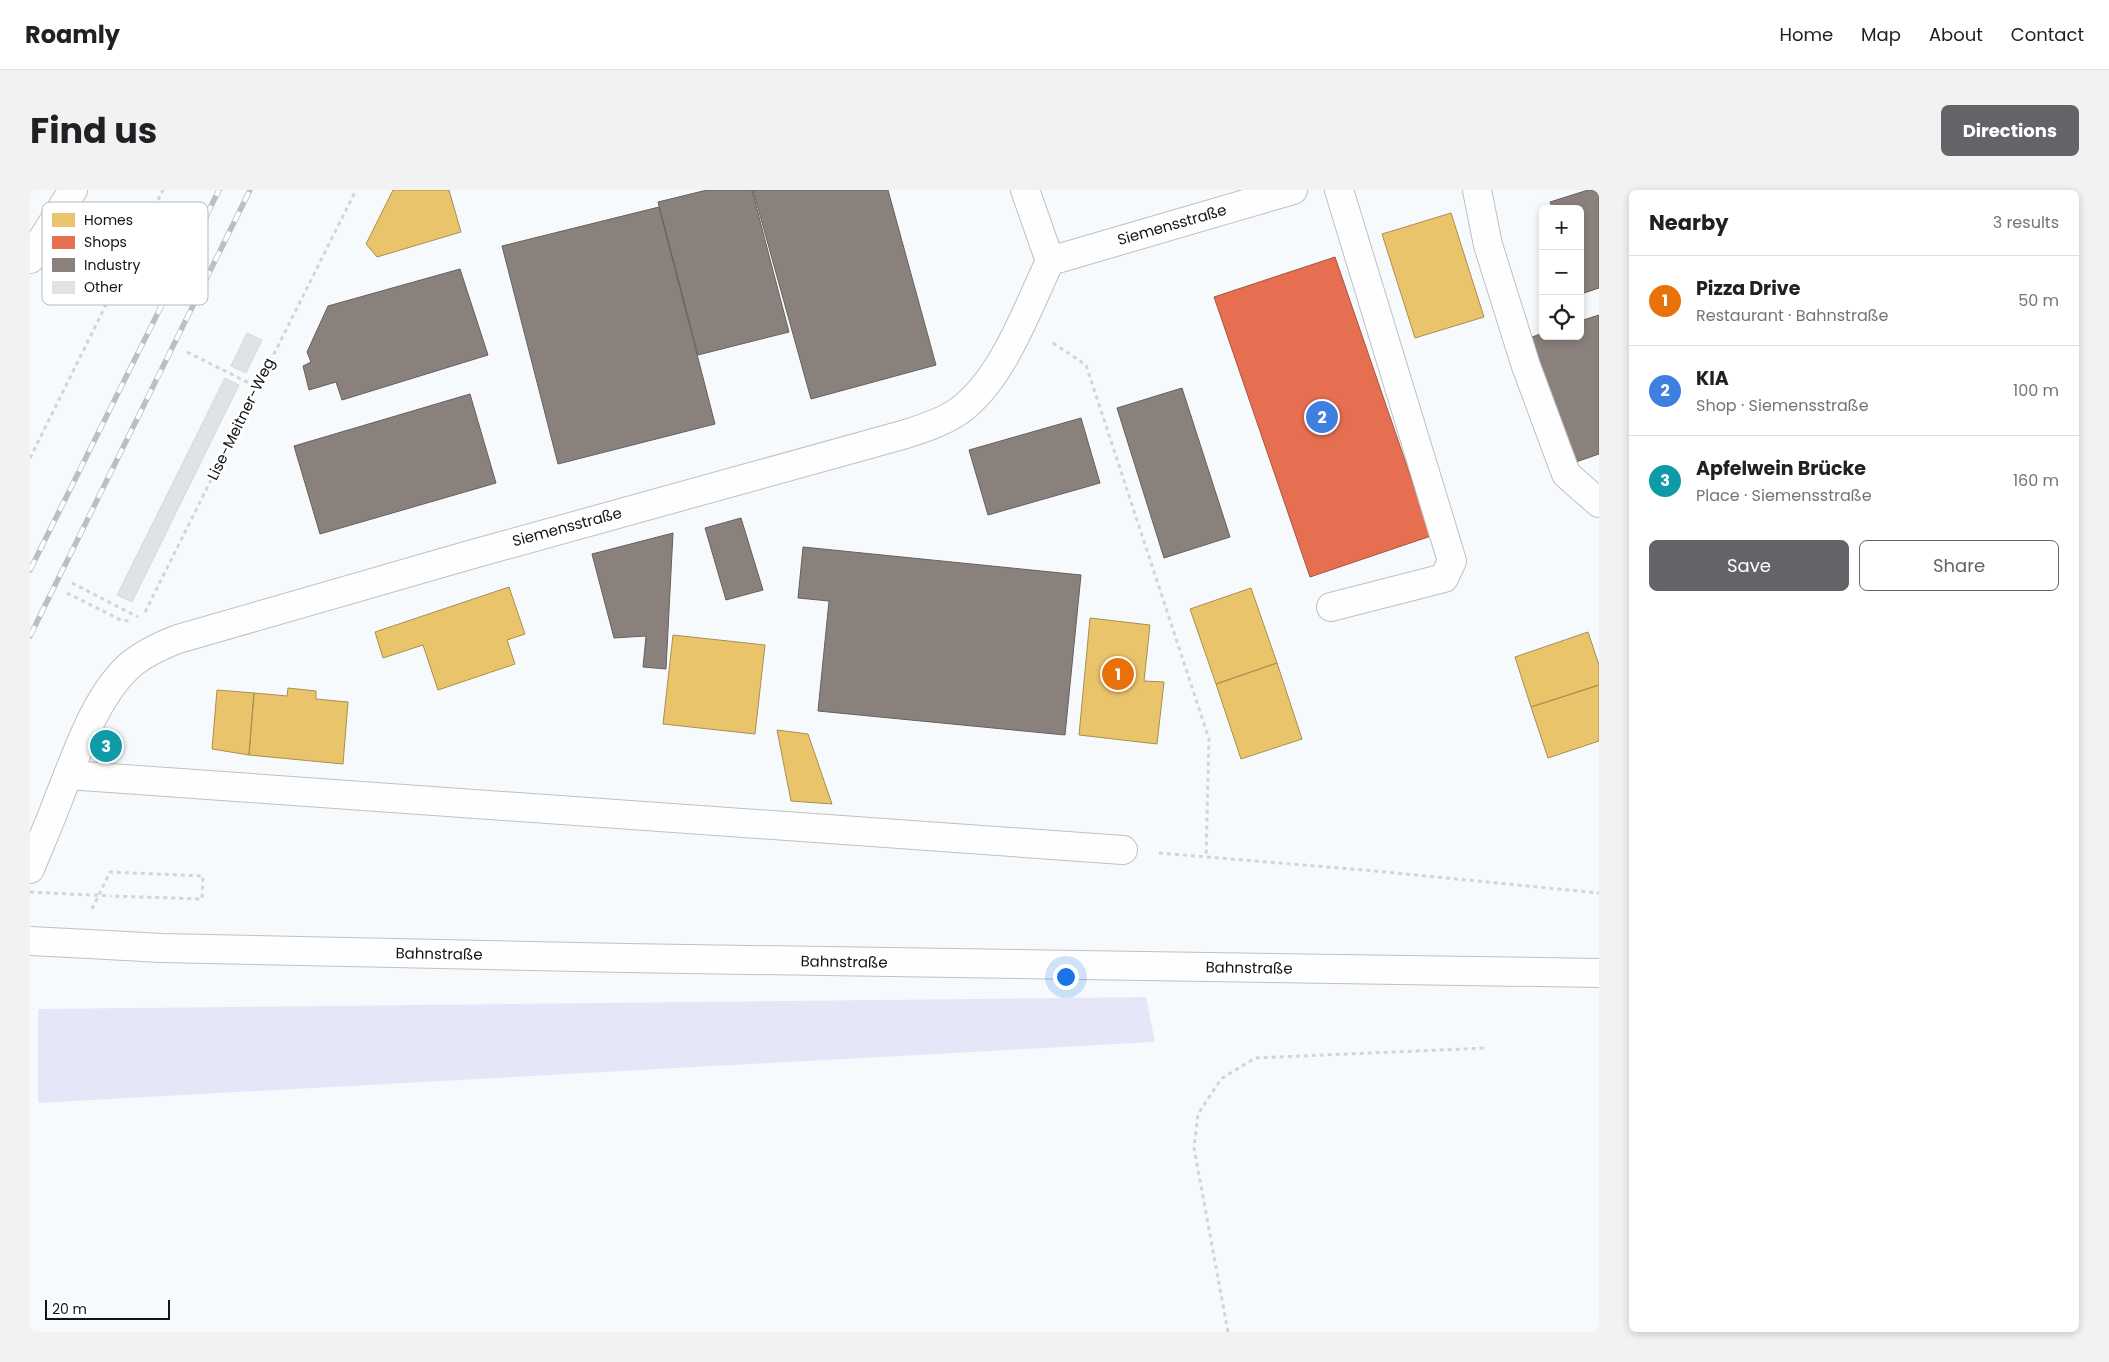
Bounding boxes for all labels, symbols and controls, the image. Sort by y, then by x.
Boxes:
text: Roamly [25,18,120,51]
text: Home [1779,22,1833,47]
text: Map [1861,22,1901,47]
text: About [1929,22,1983,47]
text: Contact [2011,22,2084,47]
button: Directions [1941,105,2079,156]
text: Find us [30,106,157,155]
street label: Siemensstraße [1115,199,1229,250]
legend [42,202,208,305]
map controls [1539,205,1584,340]
button: + [1539,205,1584,250]
text: Nearby [1649,208,1729,237]
text: Homes [84,210,133,230]
text: 3 results [1993,211,2059,234]
text: Shops [84,232,127,252]
button: − [1539,250,1584,295]
text: Industry [84,255,140,275]
text: Pizza Drive [1696,275,1800,302]
text: Other [84,277,123,297]
text: 1 [1662,289,1668,312]
text: 50 m [2018,289,2059,312]
button: locate [1539,295,1584,340]
text: Restaurant · Bahnstraße [1696,304,1889,327]
street label: Lise-Meitner-Weg [202,354,279,484]
text: KIA [1696,365,1729,392]
text: 2 [1660,379,1670,402]
text: 100 m [2013,379,2059,402]
text: Shop · Siemensstraße [1696,394,1869,417]
pin: 2 [1306,398,1338,436]
text: Apfelwein Brücke [1696,455,1866,482]
text: 3 [1660,469,1670,492]
text: 160 m [2013,469,2059,492]
text: Place · Siemensstraße [1696,484,1872,507]
street label: Siemensstraße [510,502,624,551]
button: Save [1649,540,1849,591]
button: Share [1859,540,2059,591]
pin: 1 [1102,655,1134,693]
pin: 3 [90,727,122,765]
street label: Bahnstraße [395,942,483,965]
street label: Bahnstraße [800,950,888,973]
street label: Bahnstraße [1205,956,1293,979]
your location [1053,964,1079,990]
scale bar [45,1297,170,1320]
text: 20 m [52,1299,87,1319]

